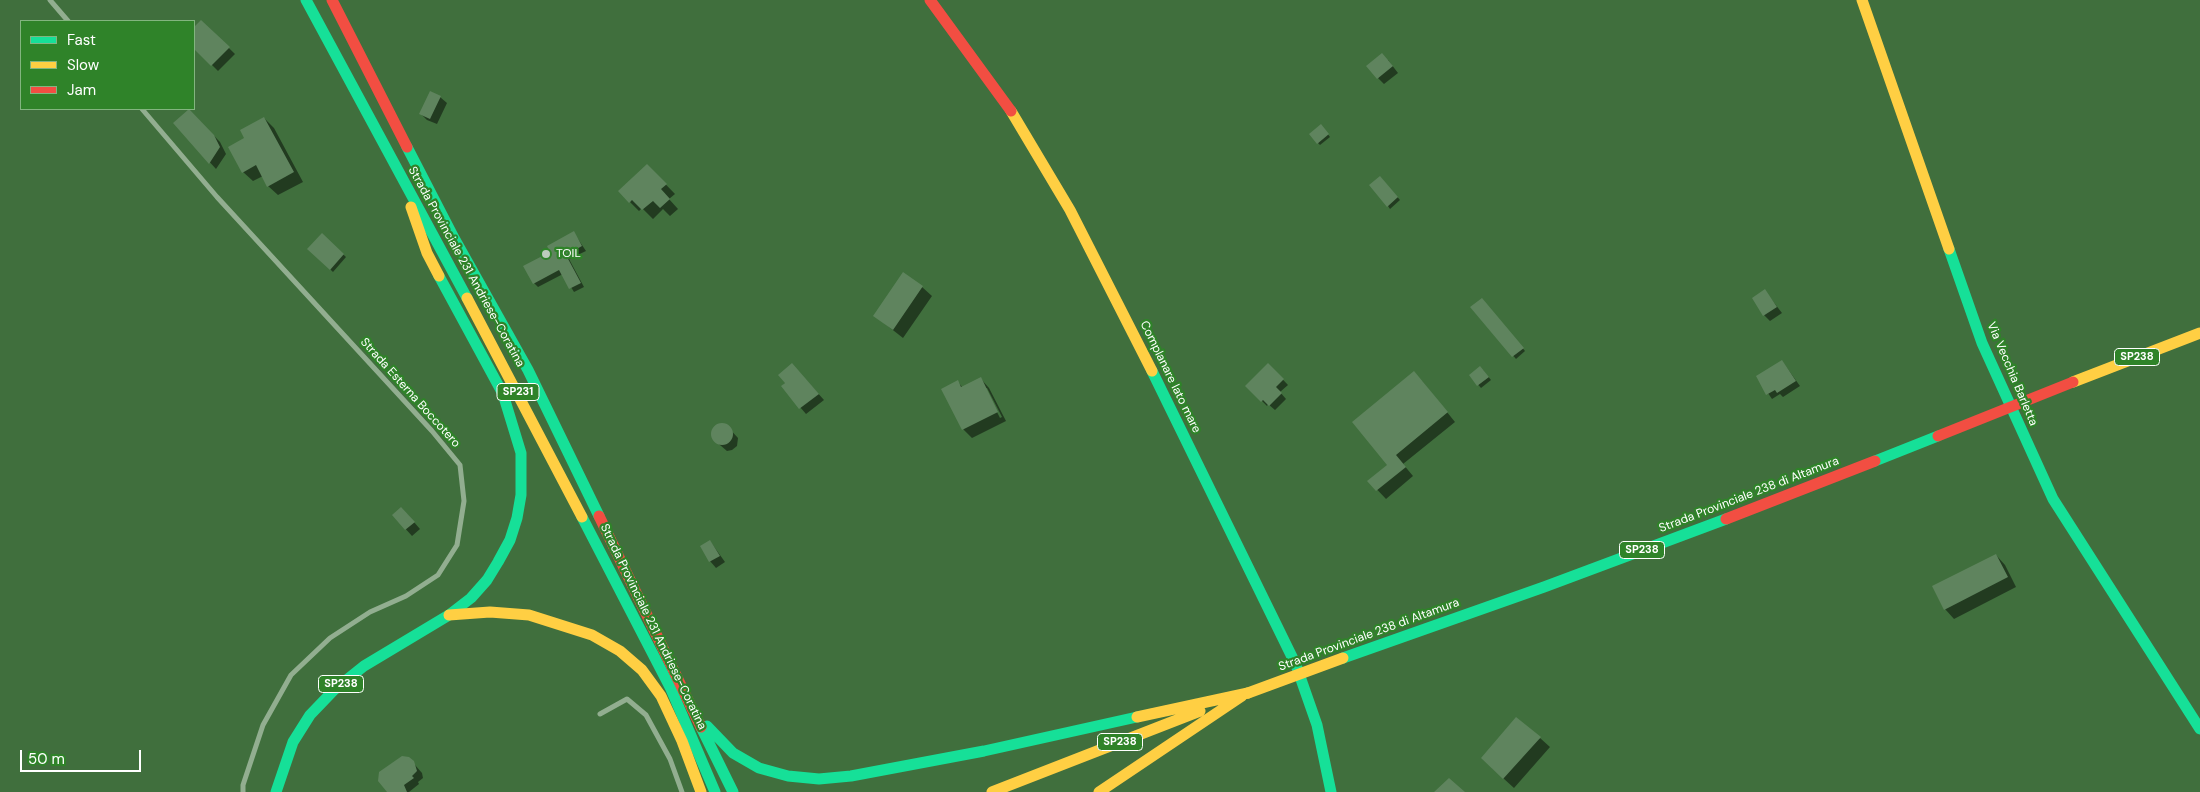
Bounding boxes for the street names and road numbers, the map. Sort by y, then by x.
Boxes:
street label: Strada Provinciale 231 Andriese-Coratina [405,164,527,370]
street label: Complanare lato mare [1137,319,1203,435]
street label: Via Vecchia Barletta [1984,320,2040,428]
street label: Strada Esterna Boccotero [357,335,463,451]
road number: SP238 [2114,348,2160,366]
road number: SP231 [497,384,539,401]
street label: Strada Provinciale 238 di Altamura [1657,454,1841,536]
street label: Strada Provinciale 231 Andriese-Coratina [597,522,709,732]
road number: SP238 [1620,542,1664,558]
street label: Strada Provinciale 238 di Altamura [1277,596,1461,674]
road number: SP238 [318,676,364,692]
road number: SP238 [1098,734,1142,750]

